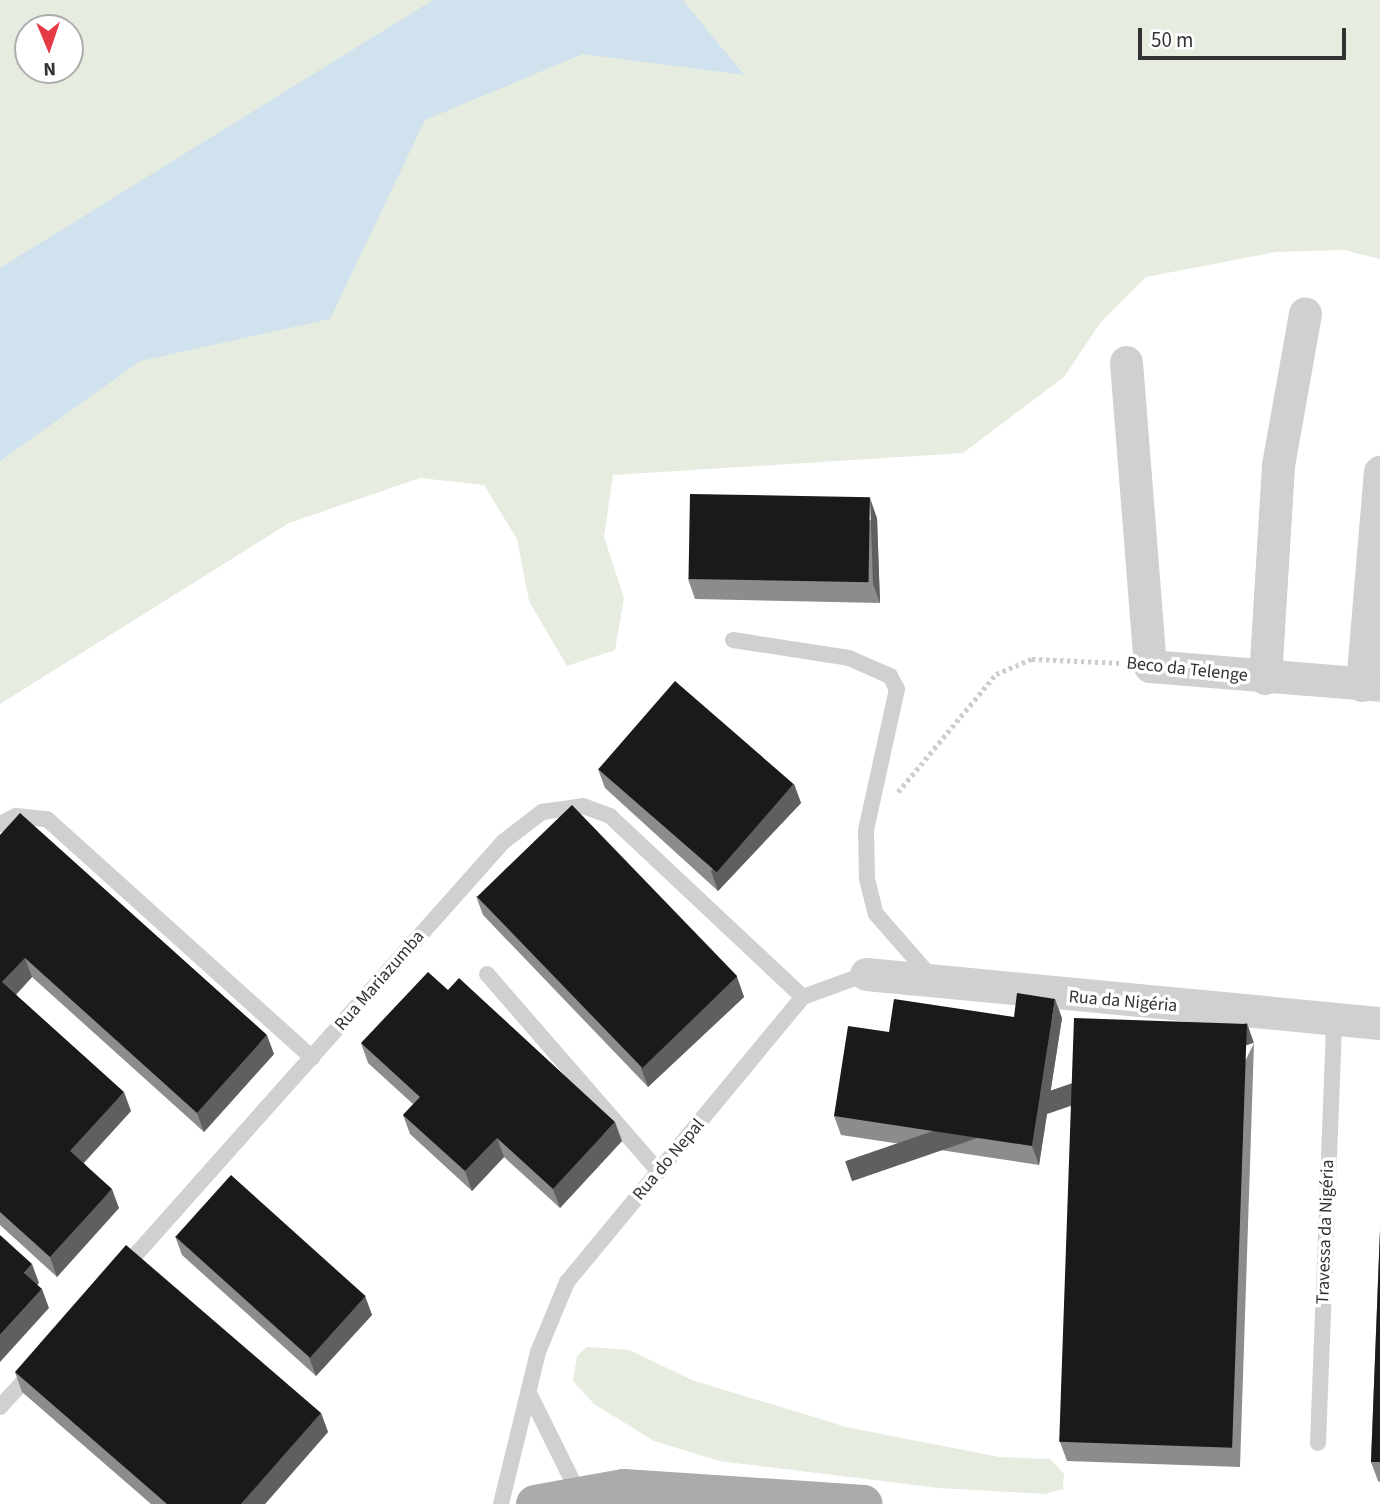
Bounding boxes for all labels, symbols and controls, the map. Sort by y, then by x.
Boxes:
north arrow [14,14,84,84]
scale bar [1142,14,1350,58]
text: 50 m [1151,25,1193,55]
text: N [43,55,56,82]
street label: Beco da Telenge [1125,653,1249,687]
street label: Rua Mariazumba [331,927,429,1035]
street label: Rua da Nigéria [1068,986,1178,1018]
street label: Rua do Nepal [629,1115,709,1205]
street label: Travessa da Nigéria [1313,1159,1339,1305]

